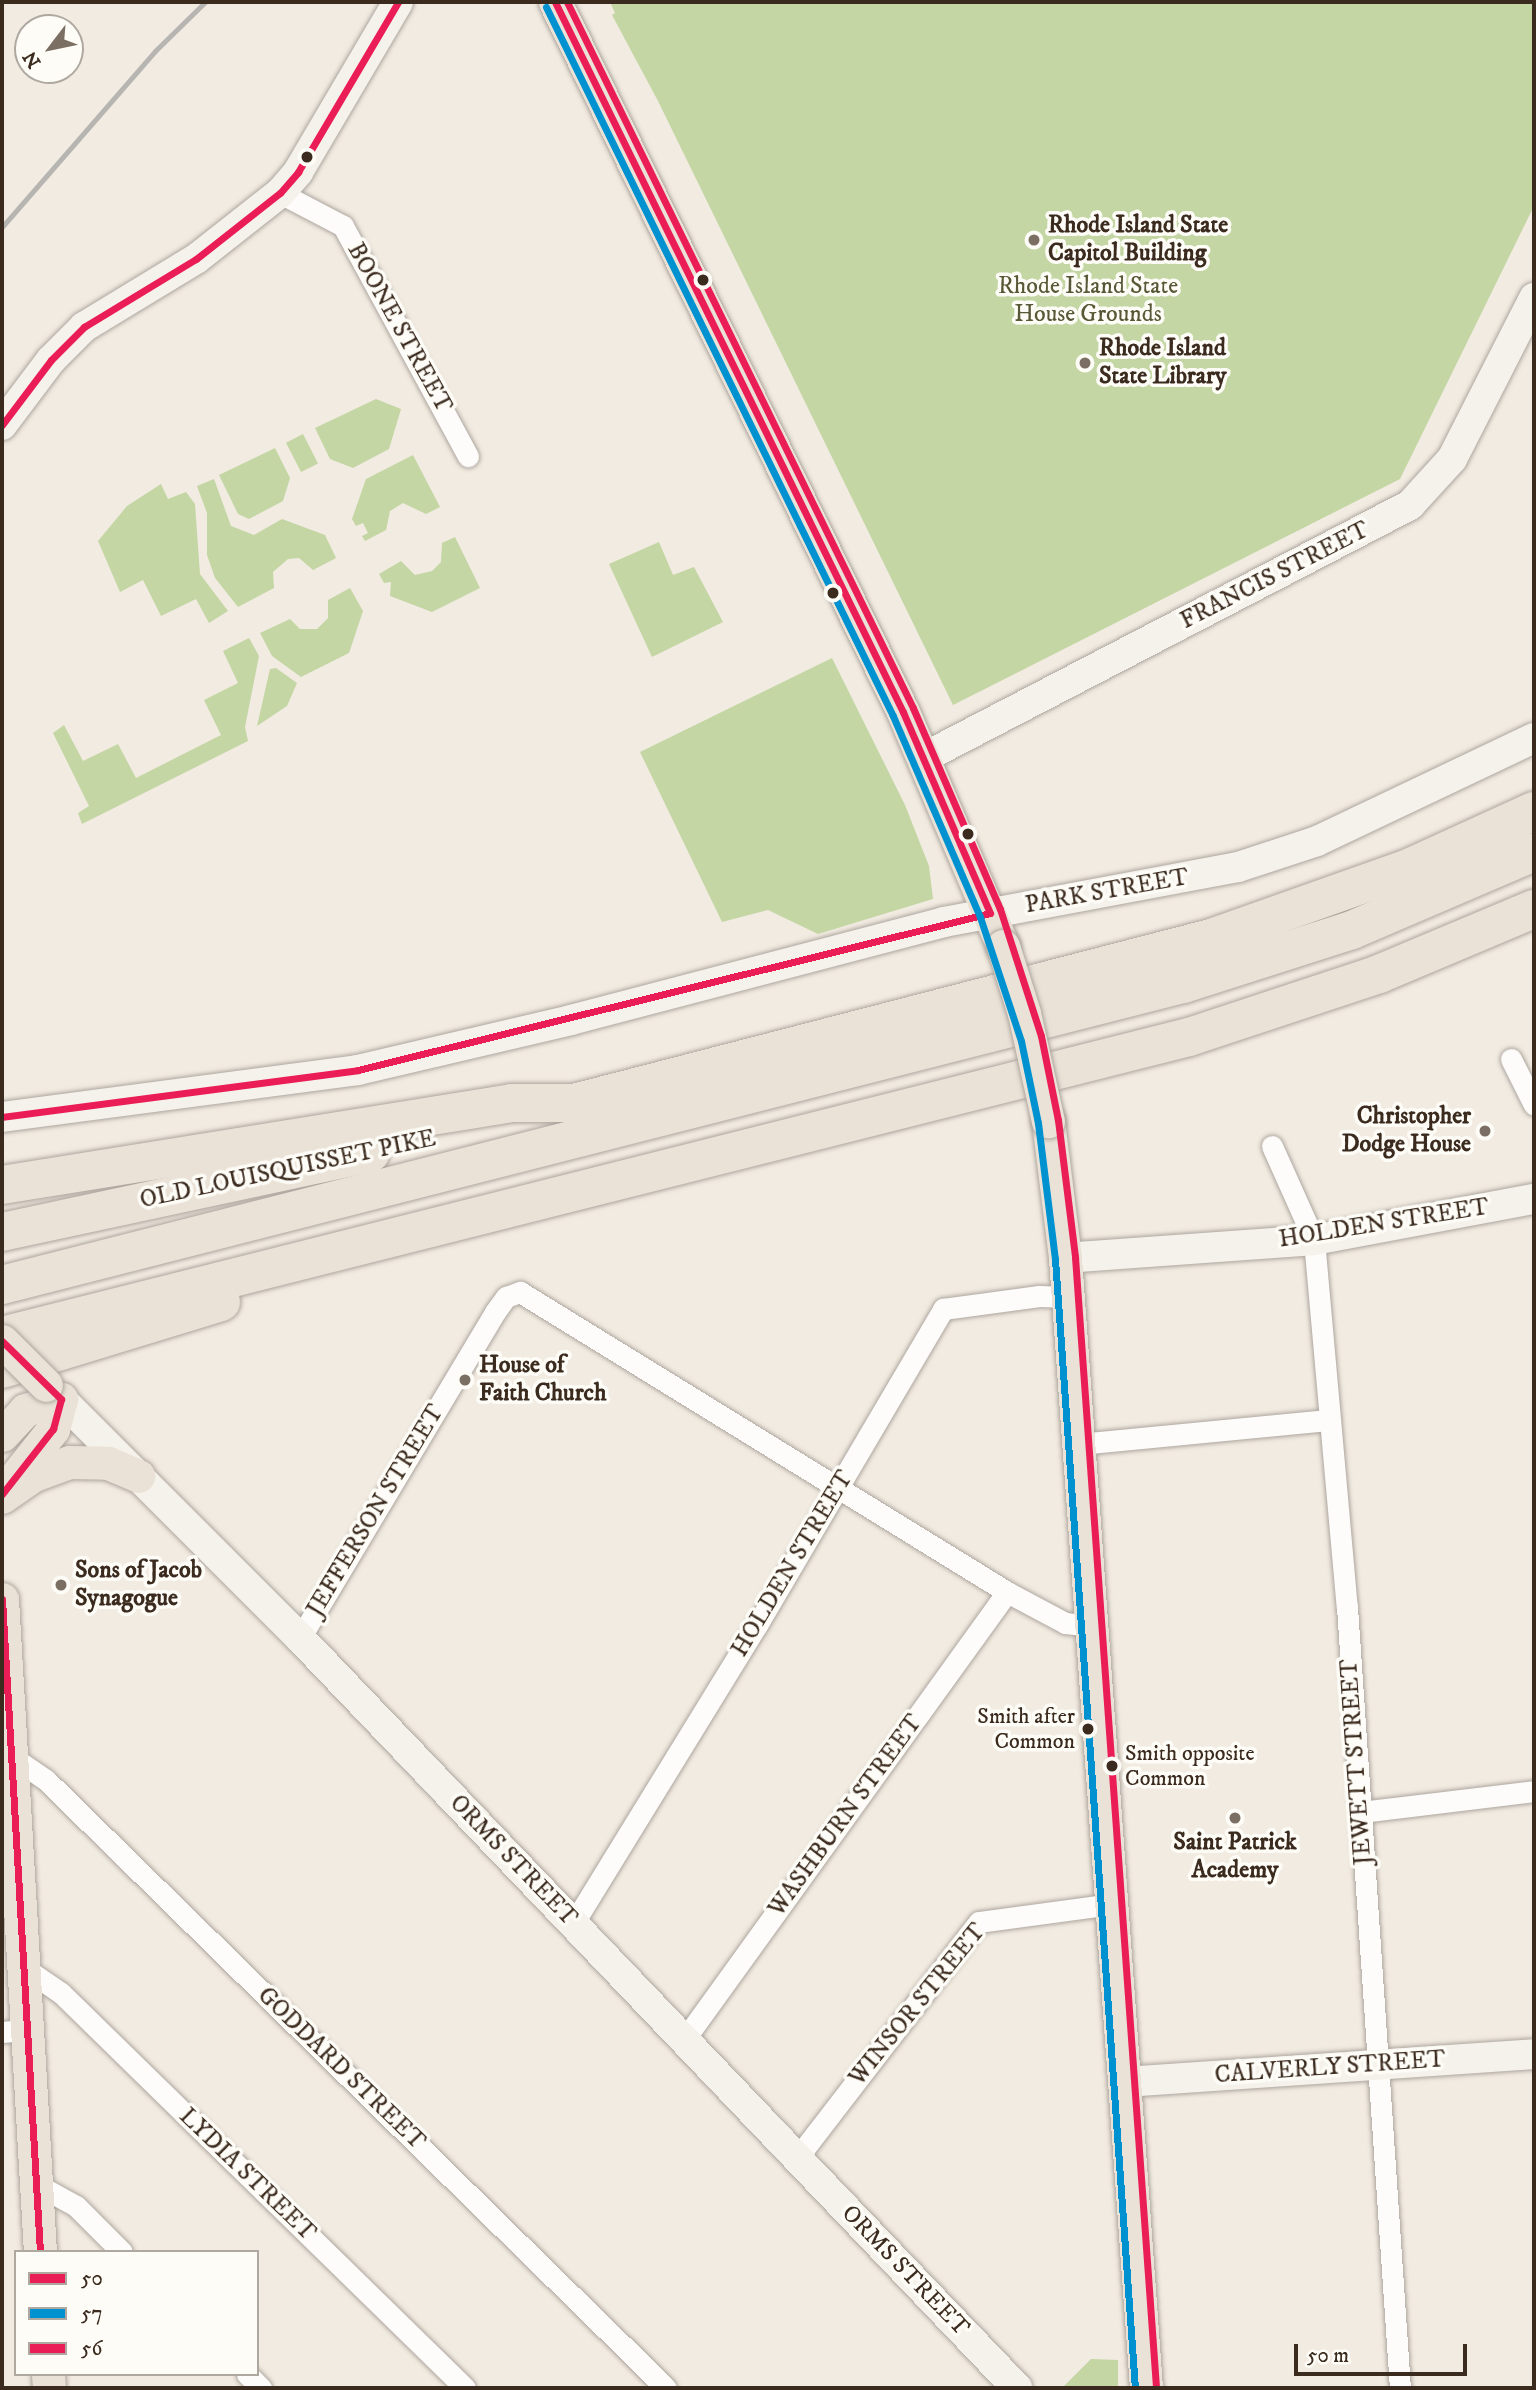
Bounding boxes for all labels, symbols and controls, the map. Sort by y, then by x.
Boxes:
north arrow [14,14,84,84]
text: N [19,47,46,72]
unlabelled marker [300,150,314,164]
place label: Rhode Island State Capitol Building [1048,212,1228,268]
marker: Rhode Island State Capitol Building [1026,232,1042,248]
street label: BOONE STREET [340,238,458,418]
unlabelled marker [696,273,710,287]
park label: Rhode Island State House Grounds [998,273,1178,329]
place label: Rhode Island State Library [1099,335,1226,391]
marker: Rhode Island State Library [1077,355,1093,371]
street label: FRANCIS STREET [1176,516,1374,636]
unlabelled marker [826,586,840,600]
unlabelled marker [961,827,975,841]
street label: PARK STREET [1023,863,1191,921]
place label: Christopher Dodge House [1342,1103,1471,1159]
marker: Christopher Dodge House [1477,1123,1493,1139]
street label: OLD LOUISQUISSET PIKE [138,1125,438,1215]
street label: HOLDEN STREET [1277,1193,1491,1255]
place label: House of Faith Church [479,1352,606,1408]
marker: House of Faith Church [457,1372,473,1388]
street label: JEFFERSON STREET [301,1400,451,1622]
street label: HOLDEN STREET [726,1466,860,1662]
place label: Sons of Jacob Synagogue [75,1557,202,1613]
marker: Sons of Jacob Synagogue [53,1577,69,1593]
street label: JEWETT STREET [1335,1658,1379,1866]
place label: Smith after Common [977,1703,1075,1754]
street label: WASHBURN STREET [763,1709,929,1923]
marker: Smith after Common [1081,1722,1095,1736]
place label: Smith opposite Common [1125,1740,1255,1792]
marker: Smith opposite Common [1105,1759,1119,1773]
street label: ORMS STREET [443,1789,583,1933]
marker: Saint Patrick Academy [1227,1810,1243,1826]
place label: Saint Patrick Academy [1173,1829,1297,1885]
street label: WINSOR STREET [844,1918,992,2092]
street label: GODDARD STREET [251,1982,431,2156]
street label: CALVERLY STREET [1214,2046,1446,2090]
street label: LYDIA STREET [173,2103,321,2247]
street label: ORMS STREET [835,2199,975,2343]
legend [14,2250,259,2376]
text: 50 [81,2266,103,2292]
text: 57 [81,2301,103,2327]
scale bar [1298,2330,1471,2374]
text: 56 [81,2336,102,2362]
text: 50 m [1307,2343,1349,2369]

